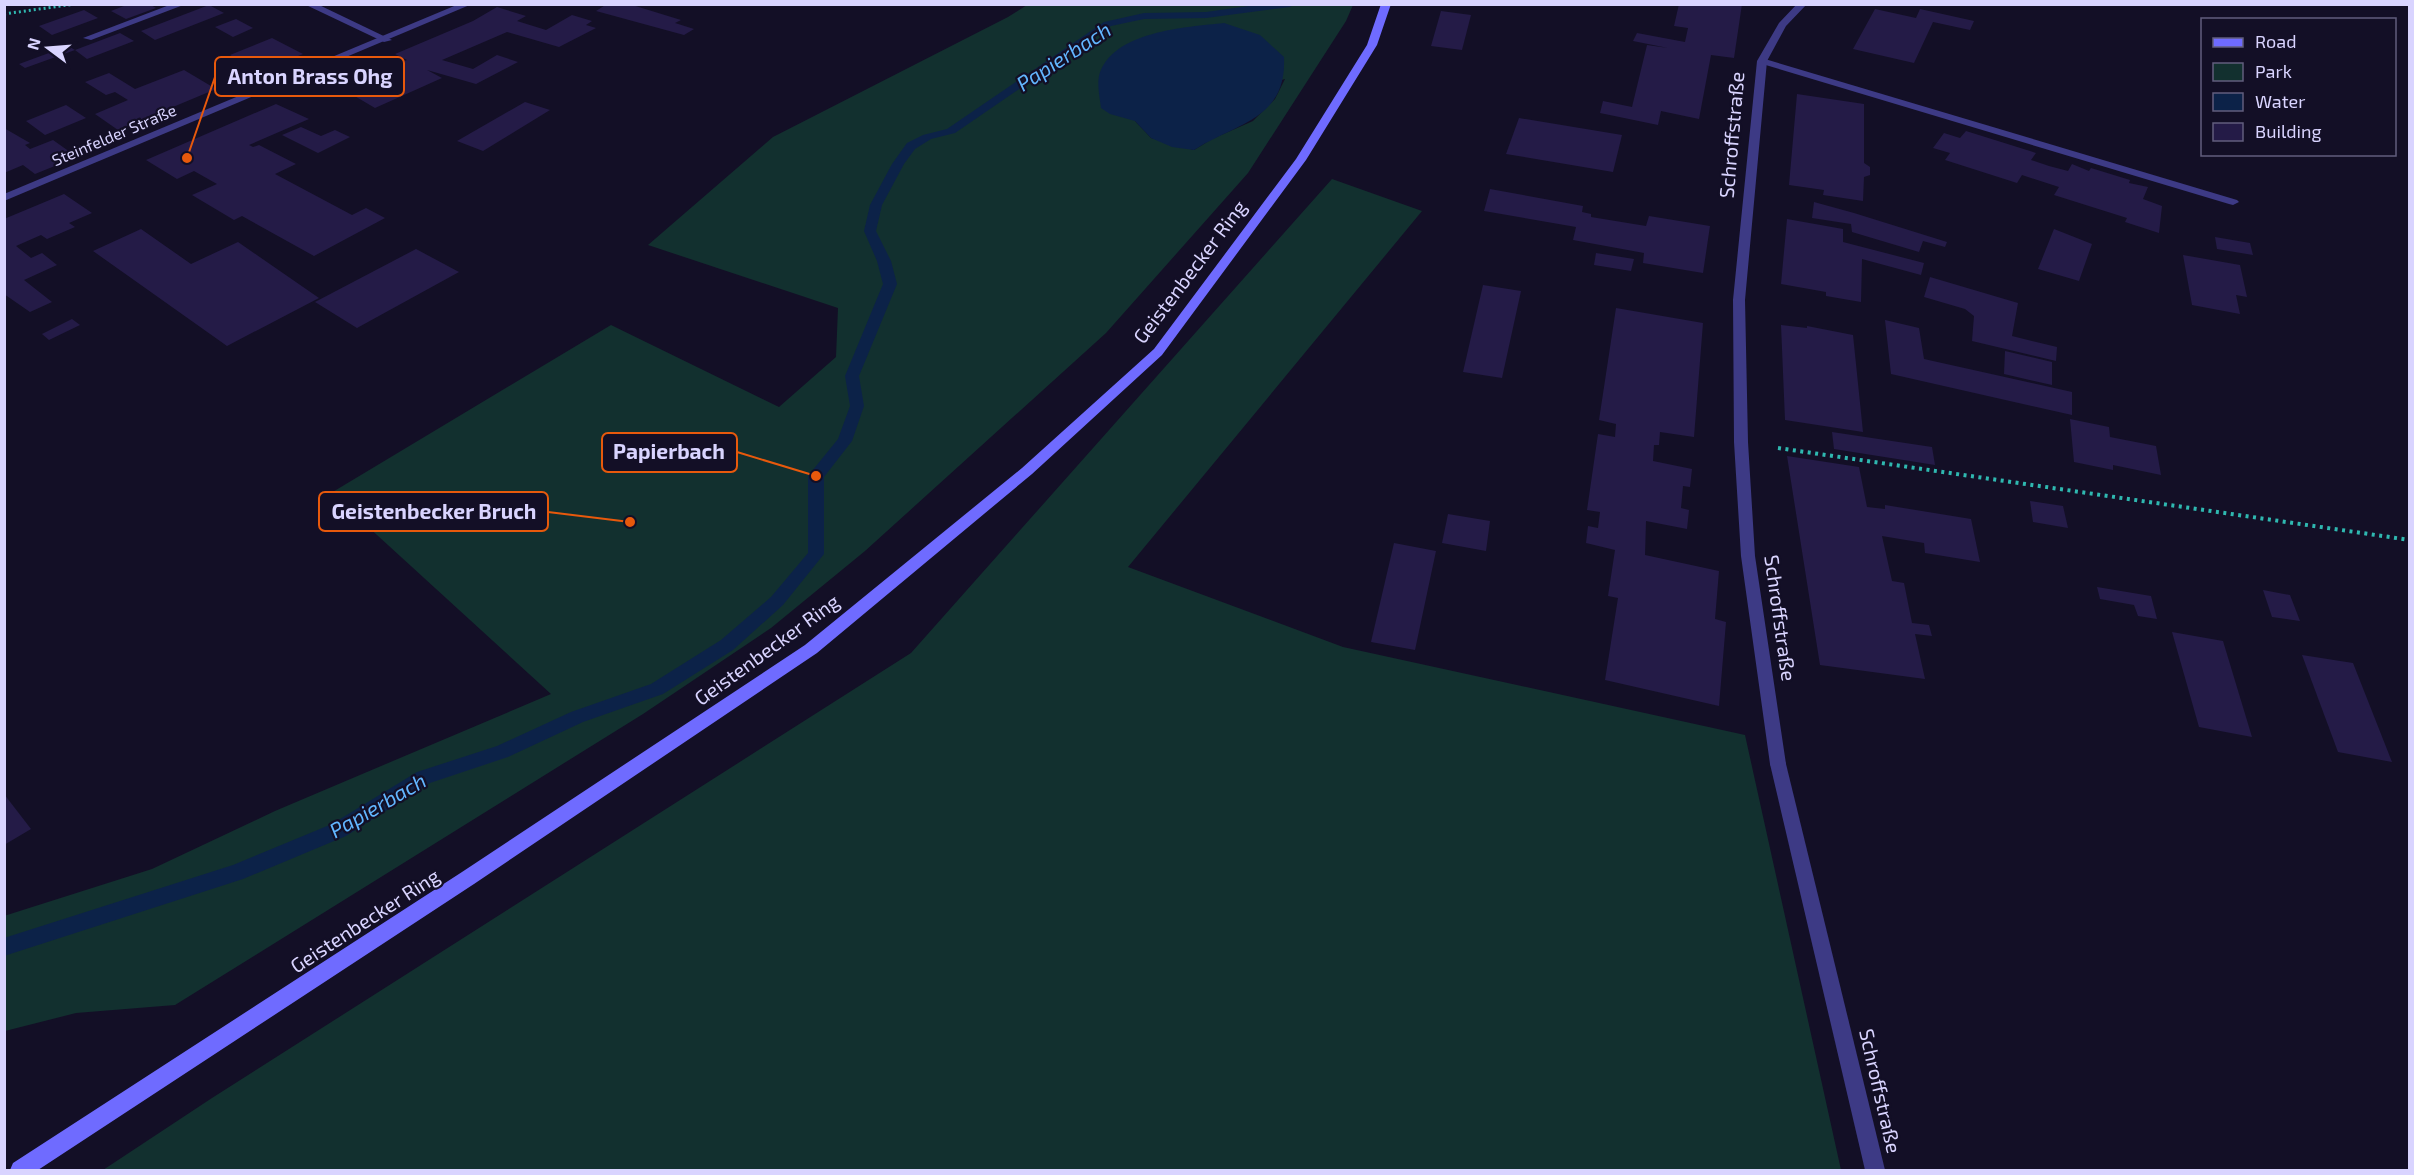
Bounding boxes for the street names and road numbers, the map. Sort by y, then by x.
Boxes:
street label: Schroffstraße [1714,71,1748,199]
street label: Steinfelder Straße [49,100,179,169]
street label: Geistenbecker Ring [1128,195,1251,348]
street label: Schroffstraße [1760,553,1802,682]
street label: Geistenbecker Ring [689,589,843,710]
street label: Geistenbecker Ring [285,863,444,977]
street label: Schroffstraße [1855,1026,1907,1155]

